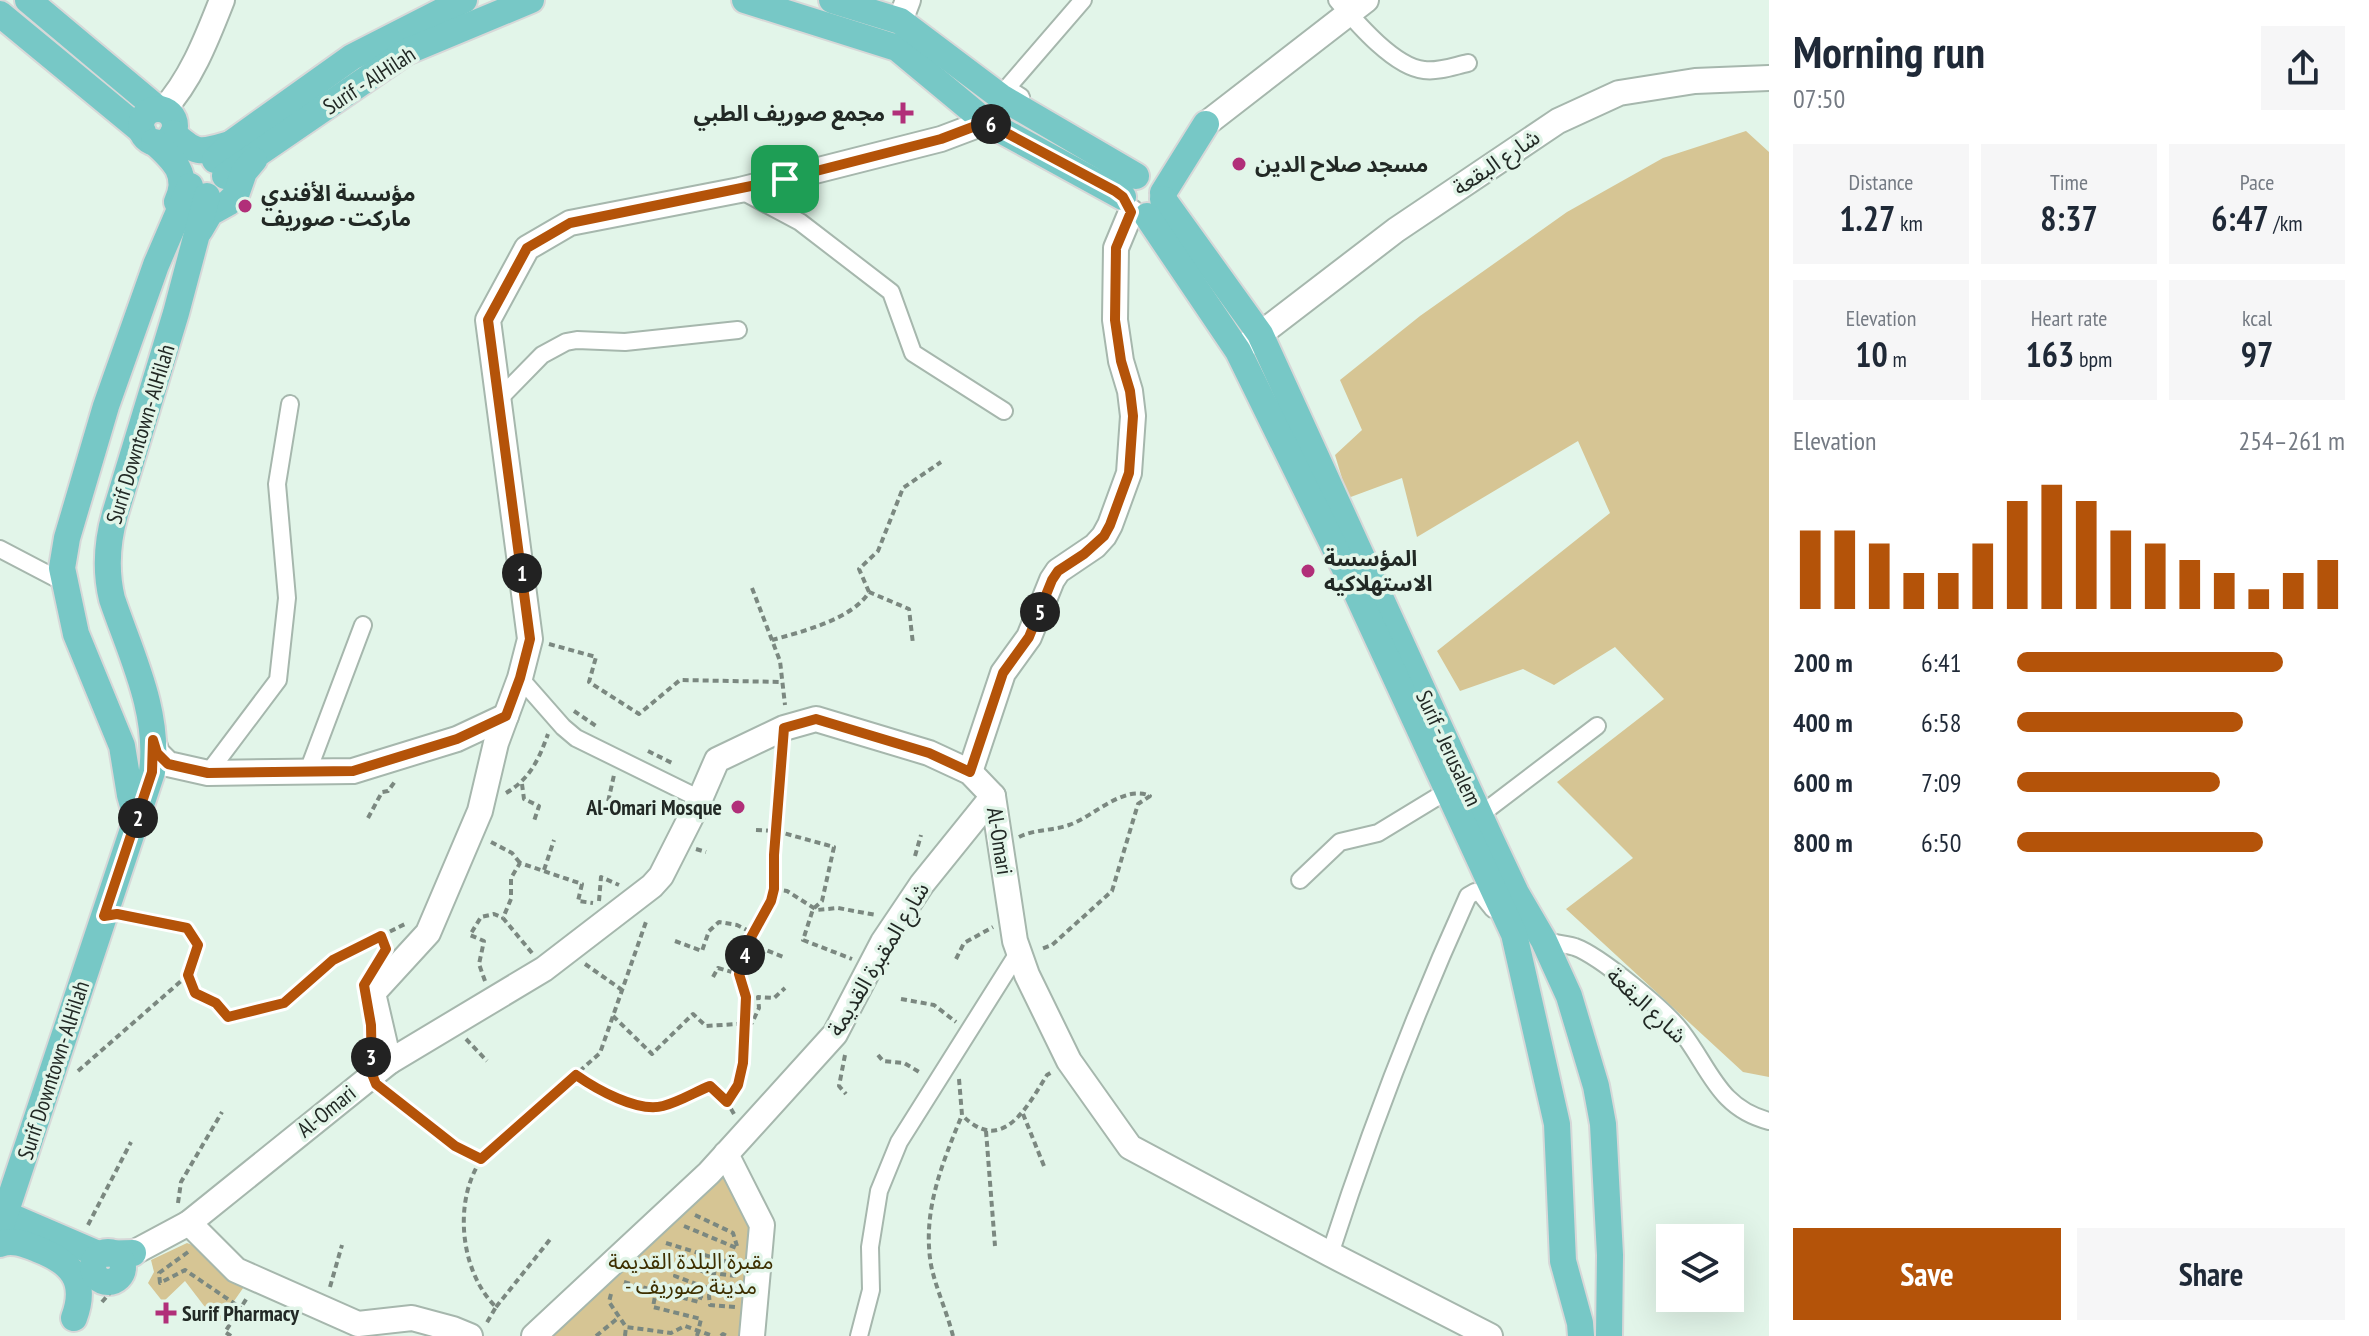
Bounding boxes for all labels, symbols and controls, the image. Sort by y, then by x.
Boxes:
text: Morning run [1793,23,1985,80]
button: share [2261,26,2345,110]
street label: Surif - AlHilah [318,40,420,120]
text: 07:50 [1793,82,1845,115]
place label: مجمع صوريف الطبي [693,99,885,131]
marker: مجمع صوريف الطبي [892,102,914,124]
pin: 6 [971,104,1011,144]
text: 6 [986,110,996,138]
street label: شارع البقعة [1447,123,1547,204]
pin [751,145,819,213]
place label: مسجد صلاح الدين [1255,150,1428,181]
marker: مسجد صلاح الدين [1230,155,1248,173]
icon: arrive [763,157,807,201]
text: Distance [1849,168,1913,196]
text: Time [2050,168,2088,196]
text: Pace [2240,168,2274,196]
place label: مؤسسة الأفندي ماركت - صوريف [261,179,416,232]
text: 1.27 [1839,196,1895,240]
text: 8:37 [2040,196,2098,240]
text: 6:47 [2211,196,2269,240]
marker: مؤسسة الأفندي ماركت - صوريف [236,197,254,215]
text: km [1895,209,1923,237]
text: /km [2269,209,2303,237]
text: Elevation [1846,304,1916,332]
text: Heart rate [2031,304,2107,332]
text: kcal [2242,304,2272,332]
text: 10 [1855,332,1888,376]
text: 163 [2026,332,2074,376]
text: 97 [2241,332,2273,376]
street label: Surif Downtown- AlHilah [99,341,181,527]
text: m [1888,345,1907,373]
text: bpm [2074,345,2112,373]
text: Elevation [1793,424,1876,457]
text: 254–261 m [2239,424,2345,457]
place label: المؤسسة الاستهلاكيه [1324,544,1433,597]
pin: 1 [502,553,542,593]
text: 1 [517,559,527,587]
marker: المؤسسة الاستهلاكيه [1299,562,1317,580]
pin: 5 [1020,592,1060,632]
text: 5 [1035,598,1045,626]
text: 200 m [1793,646,1853,679]
text: 6:41 [1921,646,1961,679]
street label: Surif - Jerusalem [1410,686,1488,810]
text: 400 m [1793,706,1853,739]
text: 6:58 [1921,706,1961,739]
text: 600 m [1793,766,1853,799]
text: 7:09 [1921,766,1961,799]
place label: Al-Omari Mosque [585,793,722,821]
pin: 2 [118,798,158,838]
marker: Al-Omari Mosque [729,798,747,816]
text: 2 [133,804,143,832]
street label: Al-Omari [981,805,1019,877]
text: 800 m [1793,826,1853,859]
text: 6:50 [1921,826,1961,859]
street label: شارع المقبرة القديمة [821,877,938,1043]
pin: 4 [725,935,765,975]
text: 4 [740,941,750,969]
street label: شارع البقعة [1599,961,1693,1051]
street label: Surif Downtown- AlHilah [11,977,95,1163]
pin: 3 [351,1037,391,1077]
text: 3 [366,1043,376,1071]
street label: Al-Omari [291,1079,361,1143]
map controls [1656,1224,1744,1312]
button: layers [1656,1224,1744,1312]
button: Save [1793,1228,2061,1320]
button: Share [2077,1228,2345,1320]
park label: مقبرة البلدة القديمة - مدينة صوريف [608,1247,774,1300]
place label: Surif Pharmacy [182,1299,300,1327]
marker: Surif Pharmacy [157,1304,175,1322]

